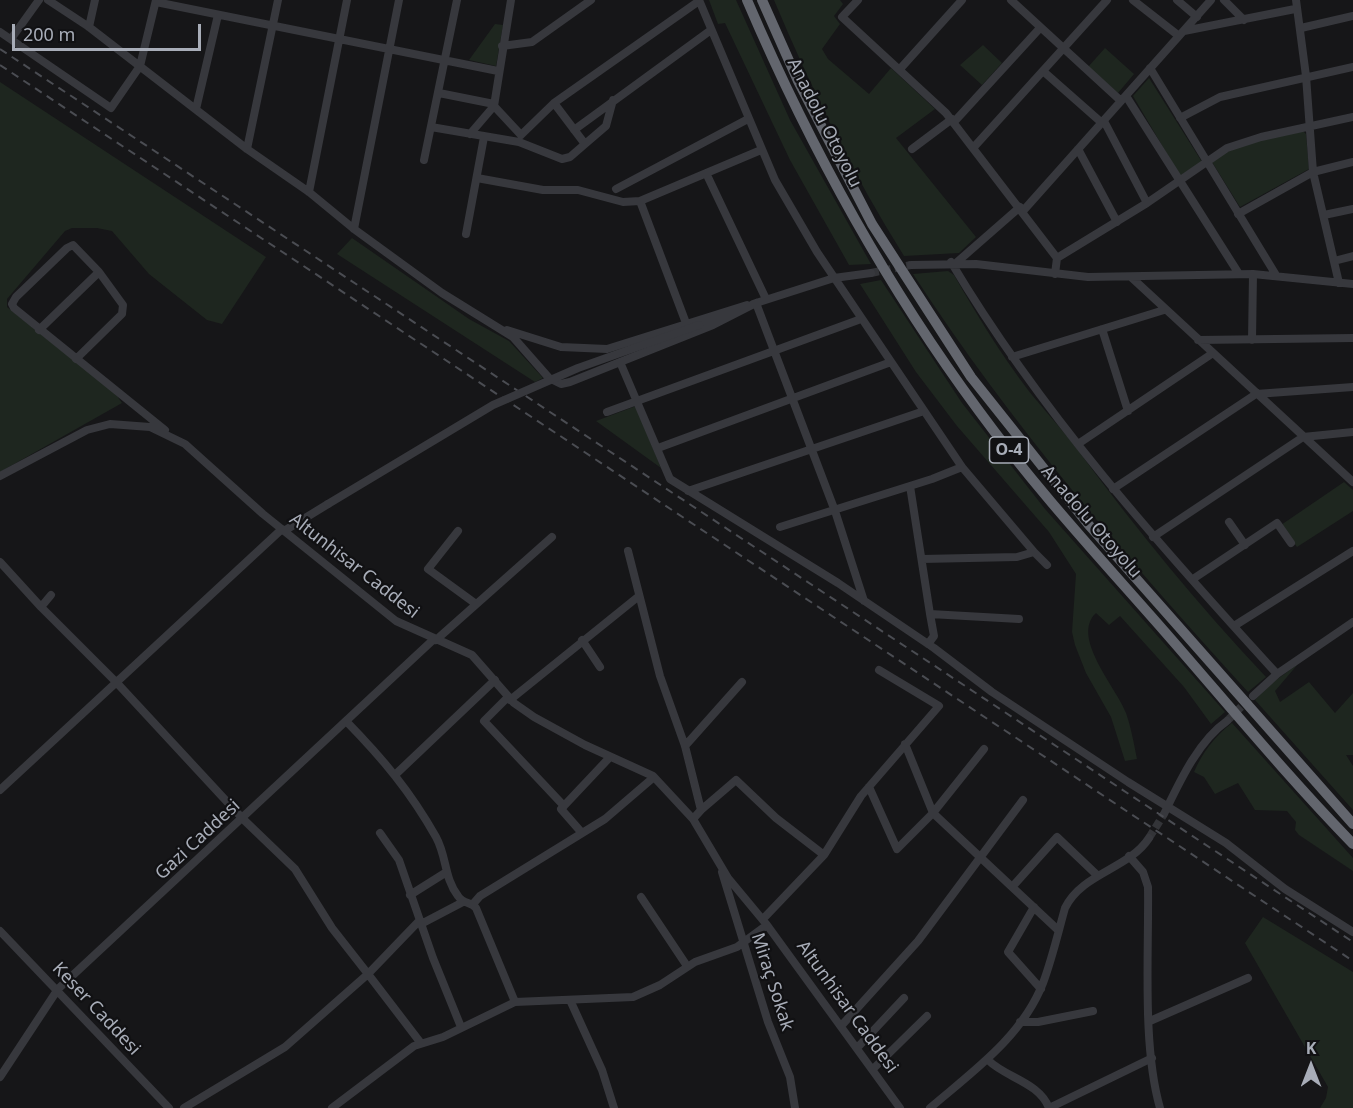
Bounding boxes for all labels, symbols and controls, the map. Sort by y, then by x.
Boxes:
scale bar [15,12,204,50]
text: 200 m [23,22,75,46]
street label: Anadolu Otoyolu [782,55,866,191]
road number: O-4 [990,437,1028,463]
street label: Anadolu Otoyolu [1036,461,1146,583]
street label: Altunhisar Caddesi [285,509,423,623]
street label: Gazi Caddesi [151,795,245,885]
street label: Miraç Sokak [746,930,798,1034]
street label: Altunhisar Caddesi [792,937,902,1077]
street label: Keser Caddesi [47,958,145,1060]
north arrow [1281,1036,1341,1096]
text: K [1306,1037,1316,1059]

